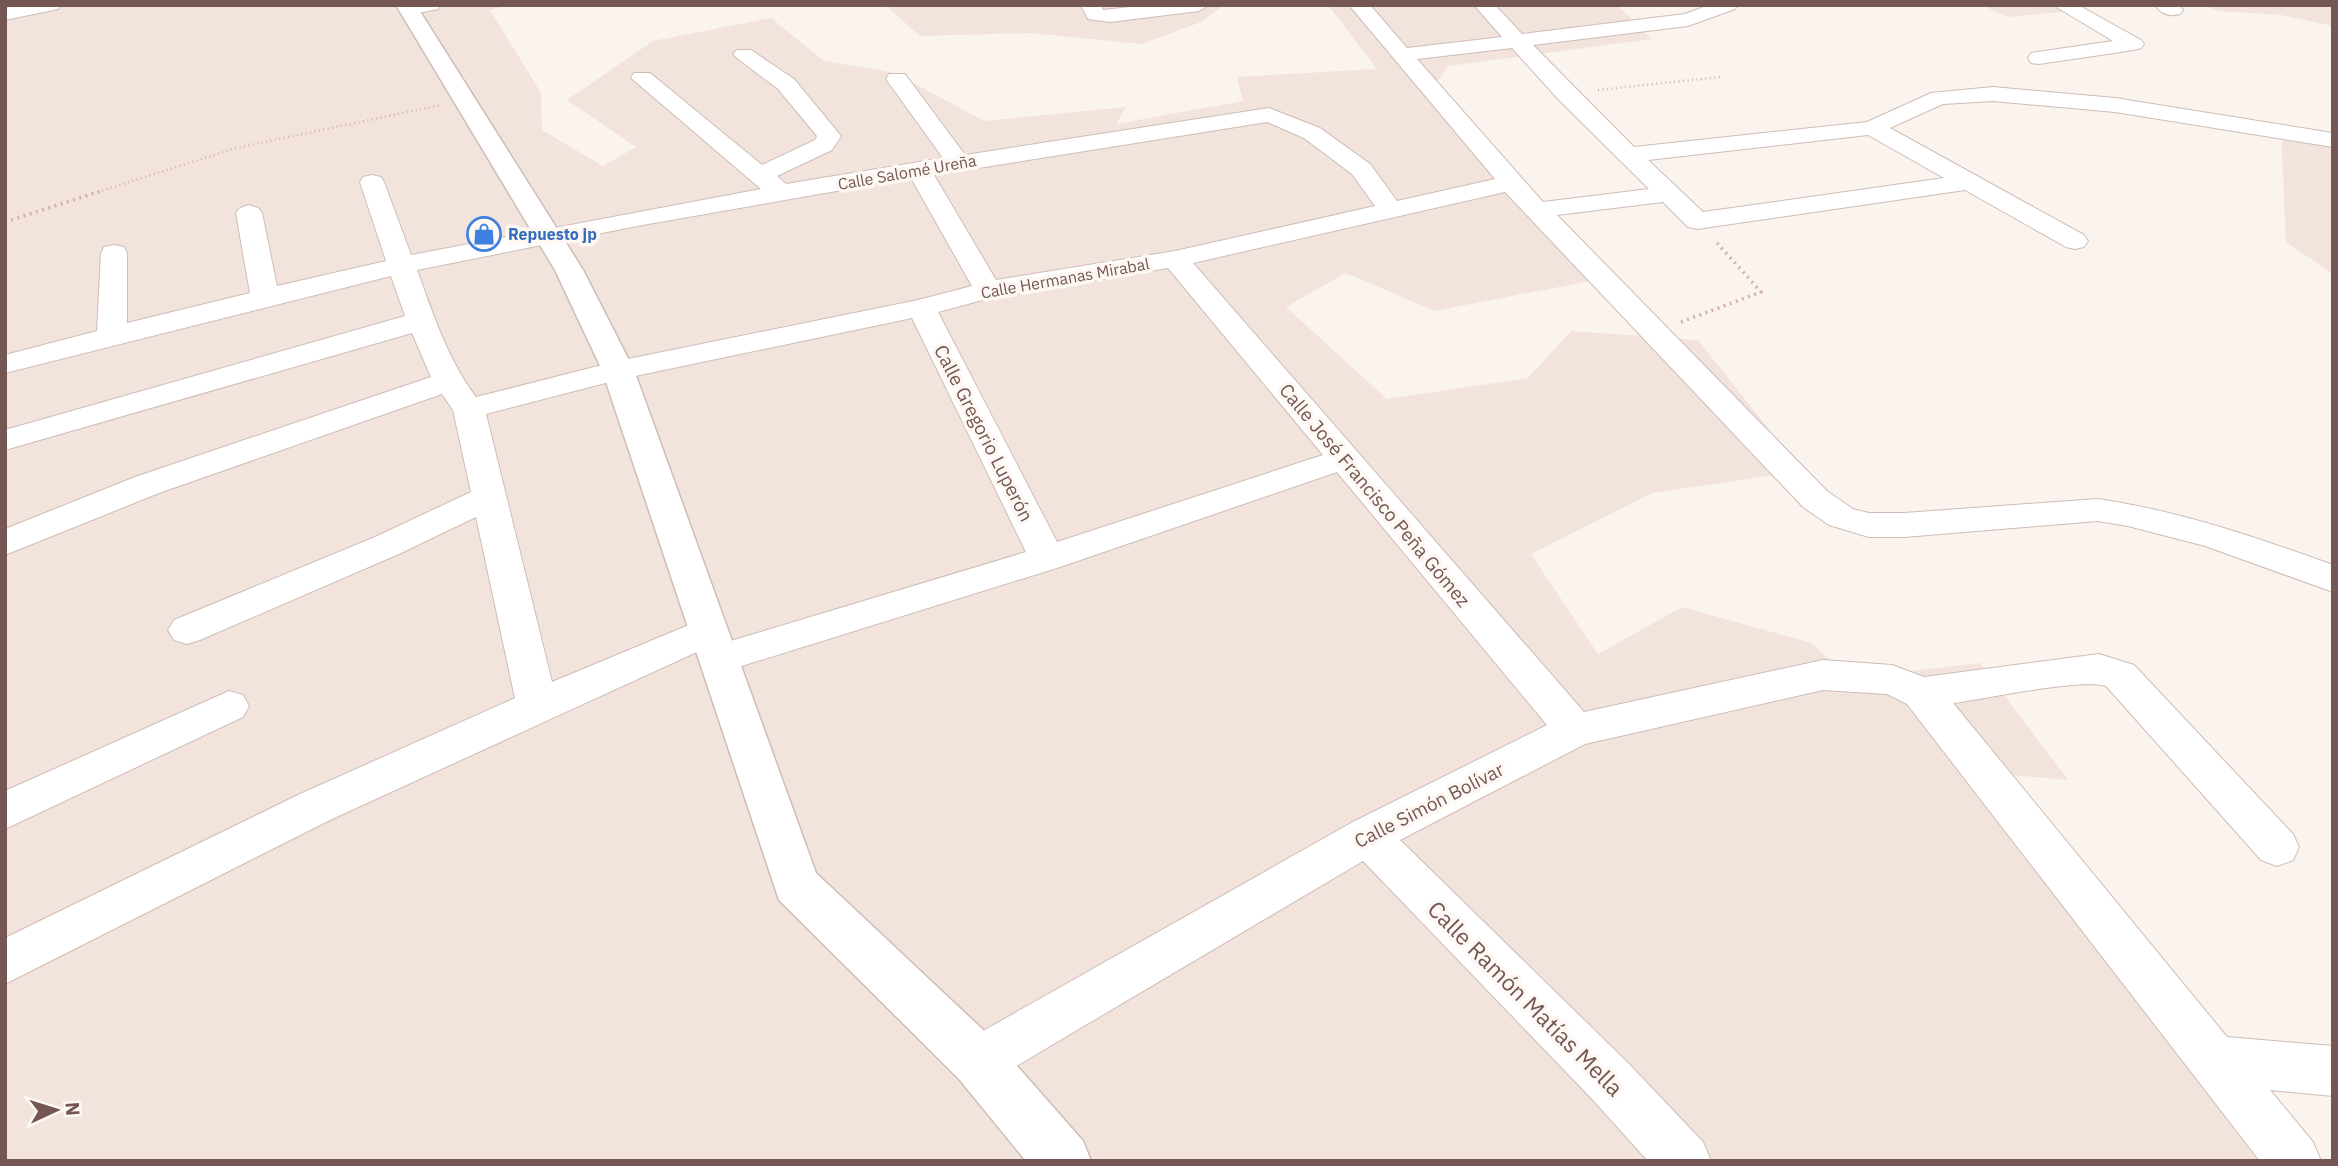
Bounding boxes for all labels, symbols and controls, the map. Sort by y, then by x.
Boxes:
street label: Calle Salomé Ureña [836,150,978,194]
shop icon: Repuesto jp [465,215,503,253]
place label: Repuesto jp [508,224,597,244]
street label: Calle Hermanas Mirabal [979,253,1151,303]
street label: Calle Gregorio Luperón [929,341,1039,525]
street label: Calle José Francisco Peña Gómez [1274,378,1476,612]
street label: Calle Simón Bolívar [1350,757,1508,853]
street label: Calle Ramón Matías Mella [1422,894,1630,1102]
north arrow [21,1075,91,1145]
text: N [61,1101,85,1117]

